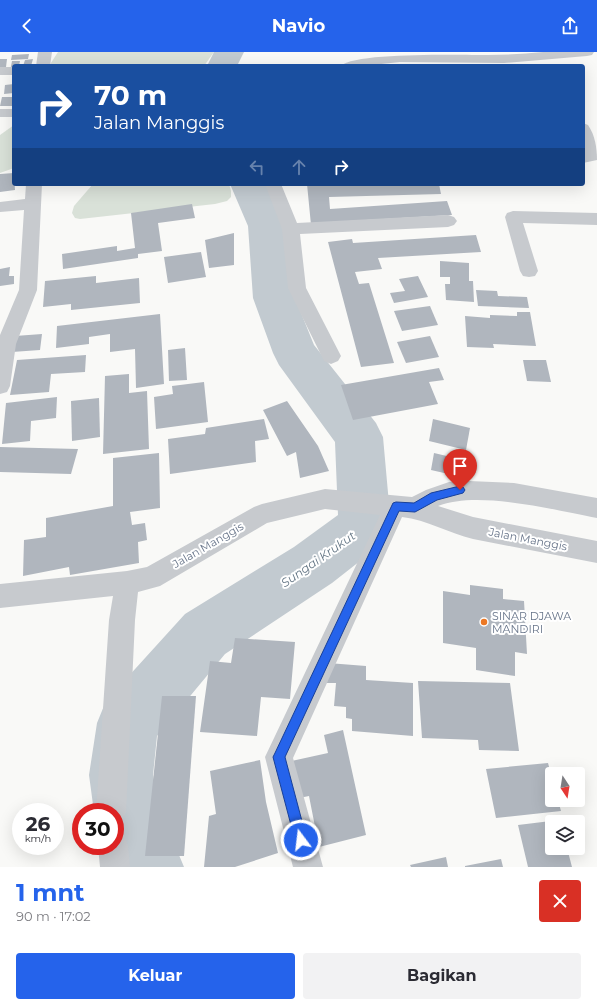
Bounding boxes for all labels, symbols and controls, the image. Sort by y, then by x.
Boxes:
icon: back [16,15,38,37]
text: Navio [272,15,325,37]
icon: share [559,15,581,37]
text: 70 m [94,78,167,112]
icon: right [28,80,80,132]
text: Jalan Manggis [94,112,224,134]
icon: left [246,156,268,178]
icon: ahead [288,156,310,178]
icon: right [330,156,352,178]
pin [443,449,477,490]
icon: arrive [449,455,471,477]
street label: Jalan Manggis [169,519,247,571]
street label: Jalan Manggis [487,524,569,554]
water label: Sungai Krukut [278,528,358,590]
place label: SINAR DJAWA MANDIRI [492,609,571,636]
marker: SINAR DJAWA MANDIRI [479,617,489,627]
north arrow [545,767,585,807]
map controls [545,767,585,855]
speed limit sign: 30 [72,803,124,855]
text: 26 [26,812,50,836]
button: layers [545,815,585,855]
position arrow [280,819,322,861]
text: km/h [25,832,51,845]
text: 1 mnt [16,878,84,907]
button: close [539,880,581,922]
text: 90 m · 17:02 [16,908,91,924]
button: Keluar [16,953,295,999]
button: Bagikan [303,953,581,999]

